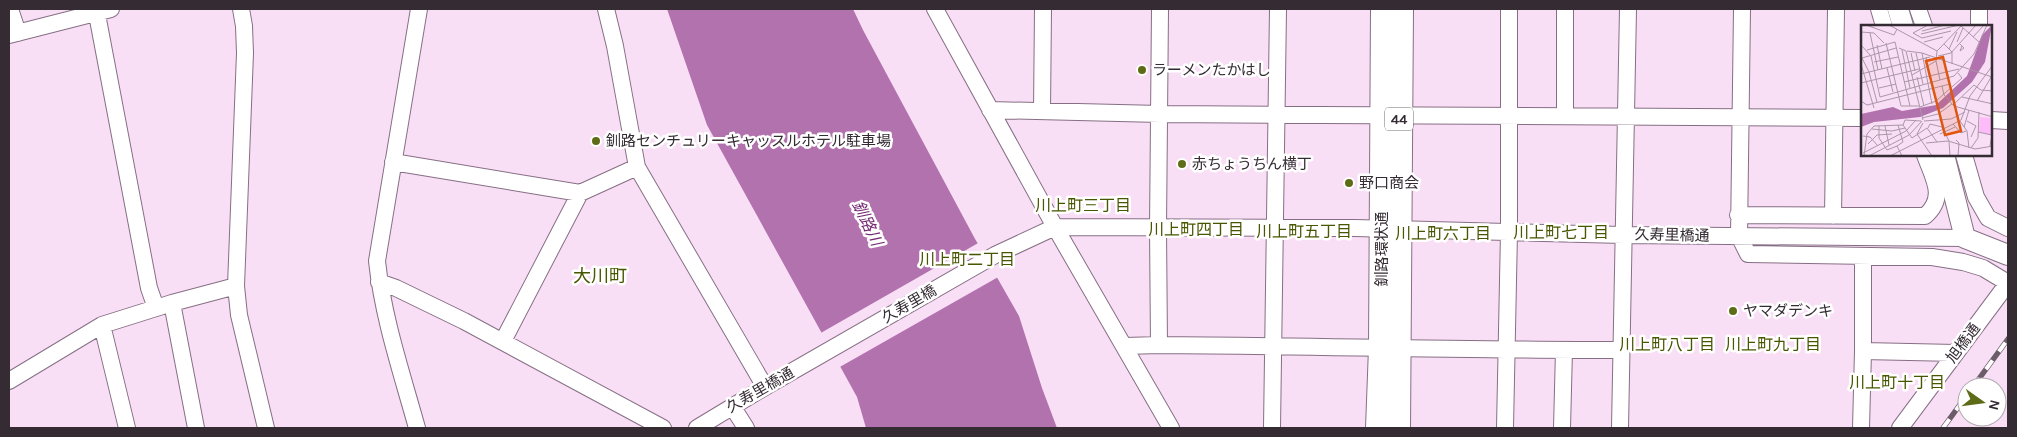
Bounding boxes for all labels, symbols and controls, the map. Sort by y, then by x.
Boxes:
inset map [1861,25,1992,156]
place label: ラーメンたかはし [1152,61,1271,79]
marker: ラーメンたかはし [1136,64,1148,76]
road number: 44 [1385,108,1413,130]
place label: 釧路センチュリーキャッスルホテル駐車場 [606,132,891,150]
marker: 釧路センチュリーキャッスルホテル駐車場 [590,135,602,147]
place label: 赤ちょうちん横丁 [1192,155,1312,173]
marker: 赤ちょうちん横丁 [1176,158,1188,170]
place label: 野口商会 [1359,174,1419,192]
marker: 野口商会 [1343,177,1355,189]
district label: 川上町三丁目 [1035,196,1131,215]
water label: 釧路川 [848,197,887,251]
street label: 釧路環状通 [1373,211,1391,287]
district label: 川上町四丁目 [1148,220,1244,239]
district label: 川上町五丁目 [1256,222,1352,241]
district label: 川上町七丁目 [1513,223,1609,242]
district label: 川上町六丁目 [1395,224,1491,243]
street label: 久寿里橋通 [1634,225,1710,245]
district label: 川上町二丁目 [919,250,1015,269]
district label: 大川町 [573,265,627,287]
street label: 久寿里橋 [879,281,939,327]
place label: ヤマダデンキ [1743,302,1833,320]
marker: ヤマダデンキ [1727,305,1739,317]
street label: 旭橋通 [1942,320,1984,366]
district label: 川上町八丁目 [1619,335,1715,354]
district label: 川上町九丁目 [1725,335,1821,354]
street label: 久寿里橋通 [723,363,797,417]
district label: 川上町十丁目 [1849,373,1945,392]
north arrow [1957,377,2007,427]
text: N [1985,398,2004,412]

